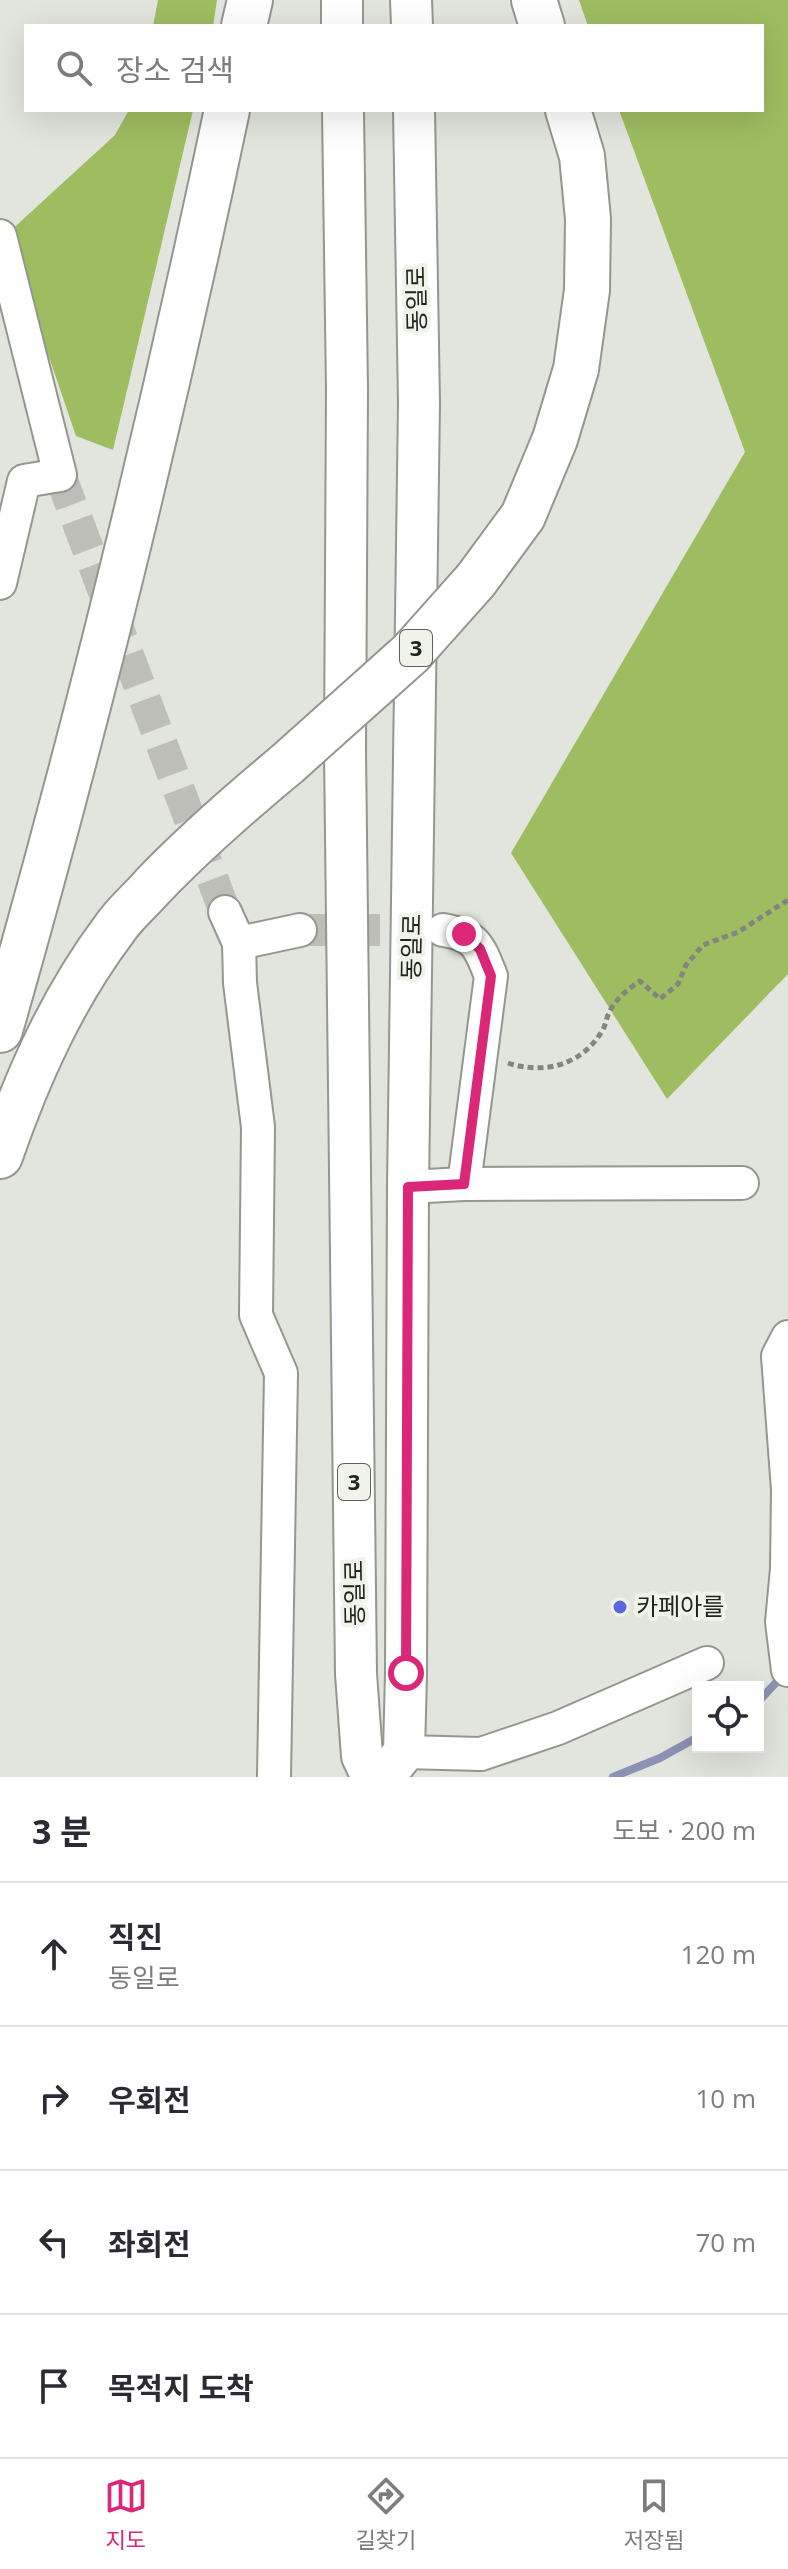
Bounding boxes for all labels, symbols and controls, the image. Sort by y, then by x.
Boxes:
search box [24,24,764,112]
icon: search [52,46,96,90]
text: 장소 검색 [116,49,234,90]
street label: 동일로 [398,266,433,332]
road number: 3 [400,630,432,666]
street label: 동일로 [393,914,428,980]
route end [446,916,482,952]
road number: 3 [338,1464,370,1500]
street label: 동일로 [336,1560,371,1626]
place label: 카페아를 [636,1589,724,1622]
marker: 카페아를 [611,1598,629,1616]
route start [388,1655,424,1691]
map controls [692,1681,764,1753]
button: locate [692,1681,764,1753]
text: 3 분 [32,1808,92,1854]
text: 도보 · 200 m [612,1812,756,1848]
text: 직진 [108,1916,163,1957]
icon: ahead [32,1932,76,1976]
text: 120 m [681,1936,756,1972]
text: 동일로 [108,1959,180,1995]
icon: right [32,2076,76,2120]
text: 우회전 [108,2079,191,2120]
text: 10 m [695,2080,756,2116]
icon: left [32,2220,76,2264]
text: 좌회전 [108,2223,191,2264]
text: 70 m [695,2224,756,2260]
icon: arrive [32,2364,76,2408]
text: 목적지 도착 [108,2367,254,2408]
tab: 지도 [104,2474,148,2554]
tab: 길찾기 [355,2474,416,2554]
tab: 저장됨 [623,2474,684,2554]

